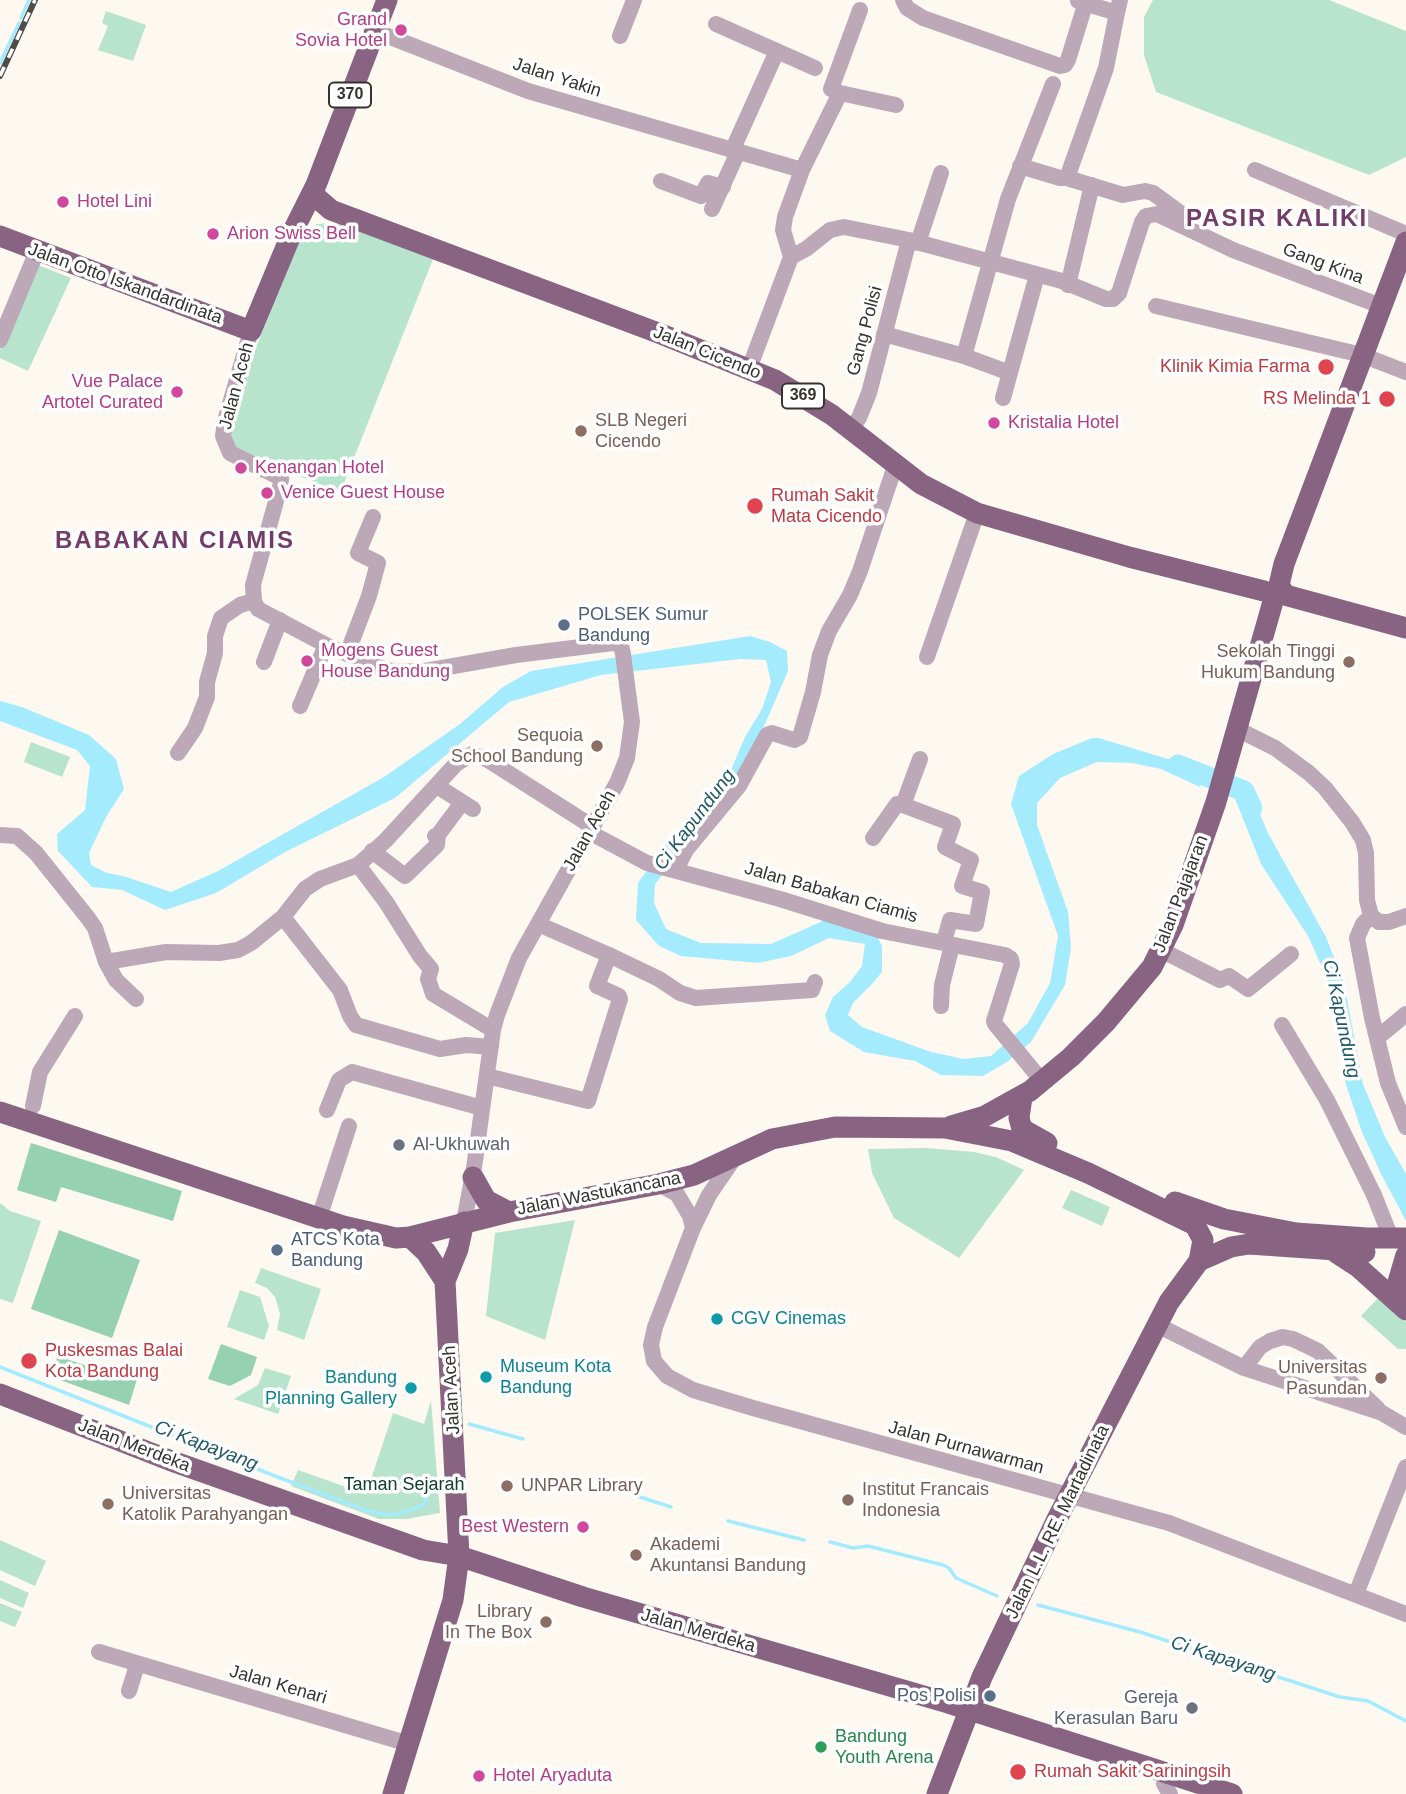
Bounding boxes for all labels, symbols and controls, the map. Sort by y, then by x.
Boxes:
place label: Grand Sovia Hotel [295,9,387,52]
marker: Grand Sovia Hotel [393,22,409,38]
street label: Jalan Yakin [510,54,604,102]
road number: 370 [329,82,371,108]
place label: Hotel Lini [77,191,152,213]
marker: Hotel Lini [55,194,71,210]
district label: PASIR KALIKI [1187,205,1367,233]
place label: Arion Swiss Bell [227,223,356,245]
marker: Arion Swiss Bell [205,226,221,242]
street label: Jalan Otto Iskandardinata [25,239,225,329]
street label: Gang Kina [1279,239,1367,289]
street label: Gang Polisi [843,284,887,378]
street label: Jalan Cicendo [650,322,764,384]
street label: Jalan Aceh [215,340,259,432]
place label: Klinik Kimia Farma [1160,356,1310,378]
marker: Klinik Kimia Farma [1316,357,1336,377]
place label: Vue Palace Artotel Curated [42,371,163,414]
marker: Vue Palace Artotel Curated [169,384,185,400]
road number: 369 [782,384,824,408]
place label: RS Melinda 1 [1263,388,1371,410]
marker: RS Melinda 1 [1377,389,1397,409]
place label: SLB Negeri Cicendo [595,410,687,452]
place label: Kristalia Hotel [1008,412,1119,434]
marker: Kristalia Hotel [986,415,1002,431]
marker: SLB Negeri Cicendo [573,423,589,439]
place label: Kenangan Hotel [255,457,384,479]
marker: Kenangan Hotel [233,460,249,476]
place label: Venice Guest House [281,482,445,504]
marker: Venice Guest House [259,485,275,501]
place label: Rumah Sakit Mata Cicendo [771,485,882,528]
marker: Rumah Sakit Mata Cicendo [745,496,765,516]
district label: BABAKAN CIAMIS [57,527,293,555]
place label: POLSEK Sumur Bandung [578,604,708,646]
marker: POLSEK Sumur Bandung [556,617,572,633]
place label: Mogens Guest House Bandung [321,640,450,682]
place label: Sekolah Tinggi Hukum Bandung [1201,641,1335,684]
marker: Mogens Guest House Bandung [299,653,315,669]
marker: Sekolah Tinggi Hukum Bandung [1341,654,1357,670]
place label: Sequoia School Bandung [451,725,583,768]
marker: Sequoia School Bandung [589,738,605,754]
water label: Ci Kapundung [650,765,740,875]
street label: Jalan Aceh [559,787,621,875]
street label: Jalan Pajajaran [1149,832,1213,956]
street label: Jalan Babakan Ciamis [742,858,920,928]
water label: Ci Kapundung [1317,958,1365,1080]
place label: Al-Ukhuwah [413,1134,510,1156]
marker: Al-Ukhuwah [391,1137,407,1153]
street label: Jalan Wastukancana [515,1168,683,1220]
place label: ATCS Kota Bandung [291,1229,380,1272]
marker: ATCS Kota Bandung [269,1242,285,1258]
place label: CGV Cinemas [731,1308,846,1330]
marker: CGV Cinemas [709,1311,725,1327]
place label: Puskesmas Balai Kota Bandung [45,1340,183,1382]
street label: Jalan Aceh [439,1345,465,1435]
marker: Puskesmas Balai Kota Bandung [19,1351,39,1371]
place label: Museum Kota Bandung [500,1356,611,1398]
place label: Universitas Pasundan [1278,1357,1367,1400]
place label: Bandung Planning Gallery [265,1367,397,1410]
marker: Museum Kota Bandung [478,1369,494,1385]
marker: Universitas Pasundan [1373,1370,1389,1386]
marker: Bandung Planning Gallery [403,1380,419,1396]
street label: Jalan Merdeka [75,1415,193,1477]
water label: Ci Kapayang [151,1416,261,1476]
street label: Jalan Purnawarman [886,1417,1046,1479]
street label: Jalan L.L. RE. Martadinata [1002,1421,1114,1623]
park label: Taman Sejarah [343,1474,465,1496]
place label: UNPAR Library [521,1475,643,1497]
marker: UNPAR Library [499,1478,515,1494]
place label: Institut Francais Indonesia [862,1479,989,1522]
place label: Universitas Katolik Parahyangan [122,1483,288,1526]
marker: Institut Francais Indonesia [840,1492,856,1508]
marker: Universitas Katolik Parahyangan [100,1496,116,1512]
place label: Best Western [461,1516,569,1538]
marker: Best Western [575,1519,591,1535]
place label: Akademi Akuntansi Bandung [650,1534,806,1576]
marker: Akademi Akuntansi Bandung [628,1547,644,1563]
place label: Library In The Box [445,1601,532,1644]
street label: Jalan Merdeka [638,1604,758,1658]
marker: Library In The Box [538,1614,554,1630]
water label: Ci Kapayang [1168,1631,1278,1687]
street label: Jalan Kenari [227,1661,329,1709]
place label: Pos Polisi [897,1685,976,1707]
place label: Gereja Kerasulan Baru [1054,1687,1178,1730]
marker: Pos Polisi [982,1688,998,1704]
marker: Gereja Kerasulan Baru [1184,1700,1200,1716]
place label: Bandung Youth Arena [835,1726,933,1768]
marker: Bandung Youth Arena [813,1739,829,1755]
place label: Rumah Sakit Sariningsih [1034,1761,1231,1783]
marker: Rumah Sakit Sariningsih [1008,1762,1028,1782]
place label: Hotel Aryaduta [493,1765,612,1787]
marker: Hotel Aryaduta [471,1768,487,1784]

